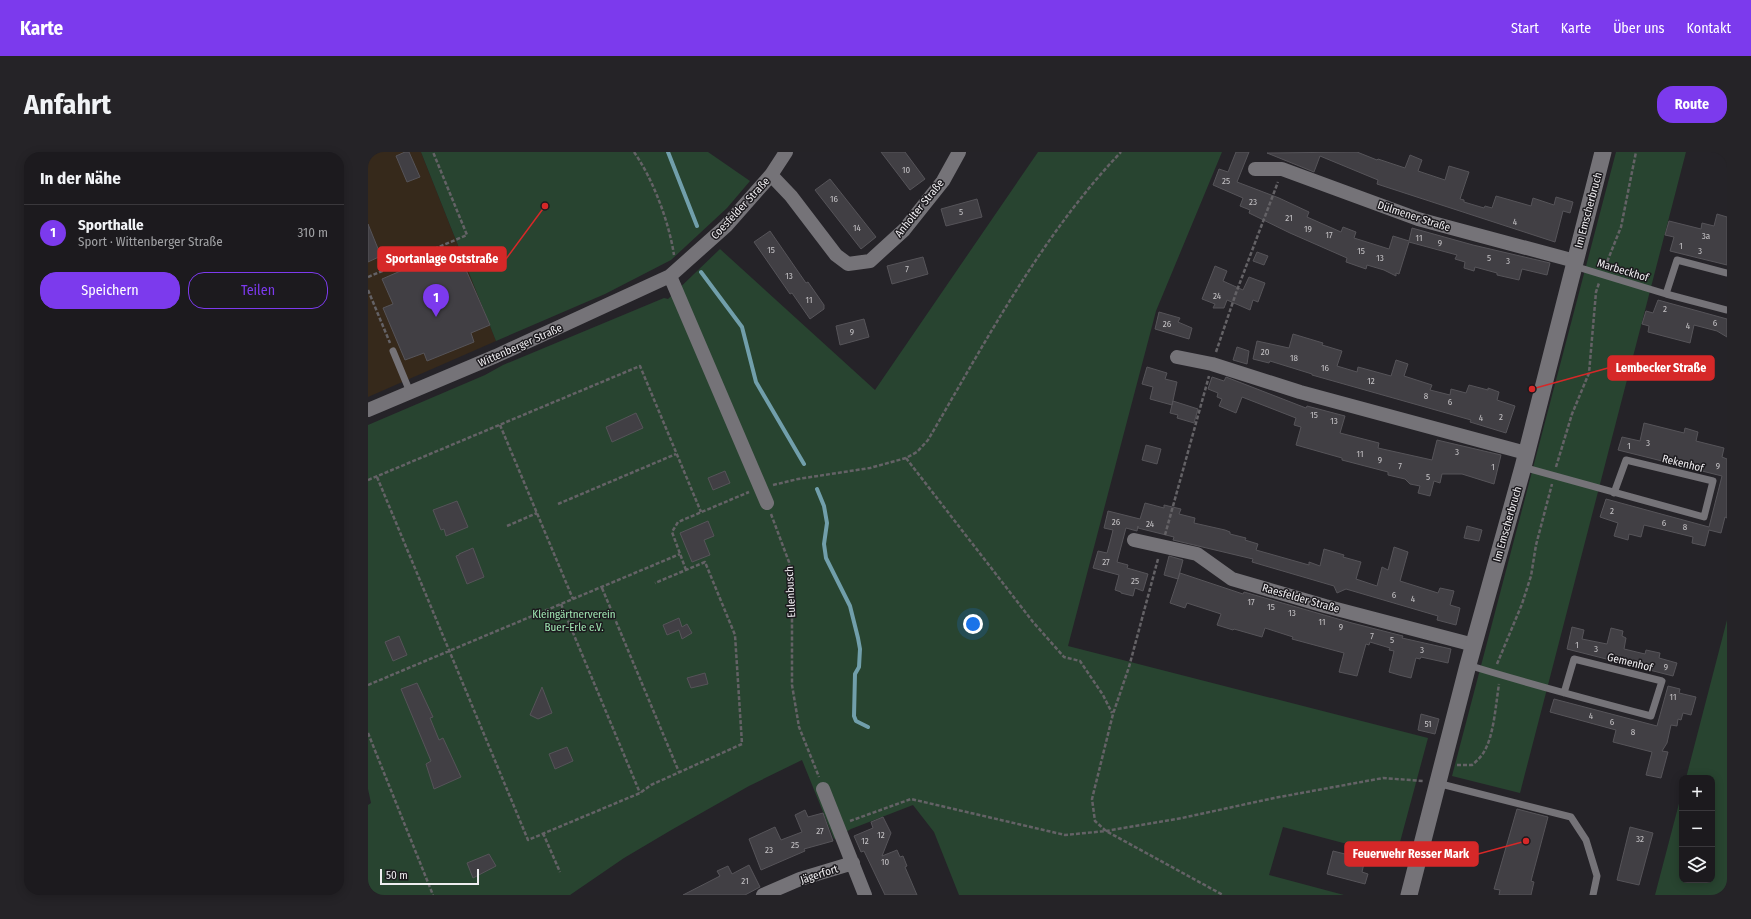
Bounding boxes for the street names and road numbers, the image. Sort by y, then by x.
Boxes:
street label: Im Emscherbruch [1572,171,1605,249]
street label: Coesfelder Straße [708,175,772,242]
street label: Anholter Straße [892,177,947,240]
street label: Dülmener Straße [1376,199,1452,234]
street label: Marbeckhof [1596,256,1651,285]
street label: Wittenberger Straße [476,321,564,370]
street label: Rekenhof [1661,452,1706,475]
street label: Im Emscherbruch [1491,485,1524,563]
street label: Eulenbusch [783,566,798,618]
street label: Raesfelder Straße [1261,581,1341,616]
street label: Gemenhof [1606,651,1655,675]
street label: Jägerfort [799,862,840,887]

